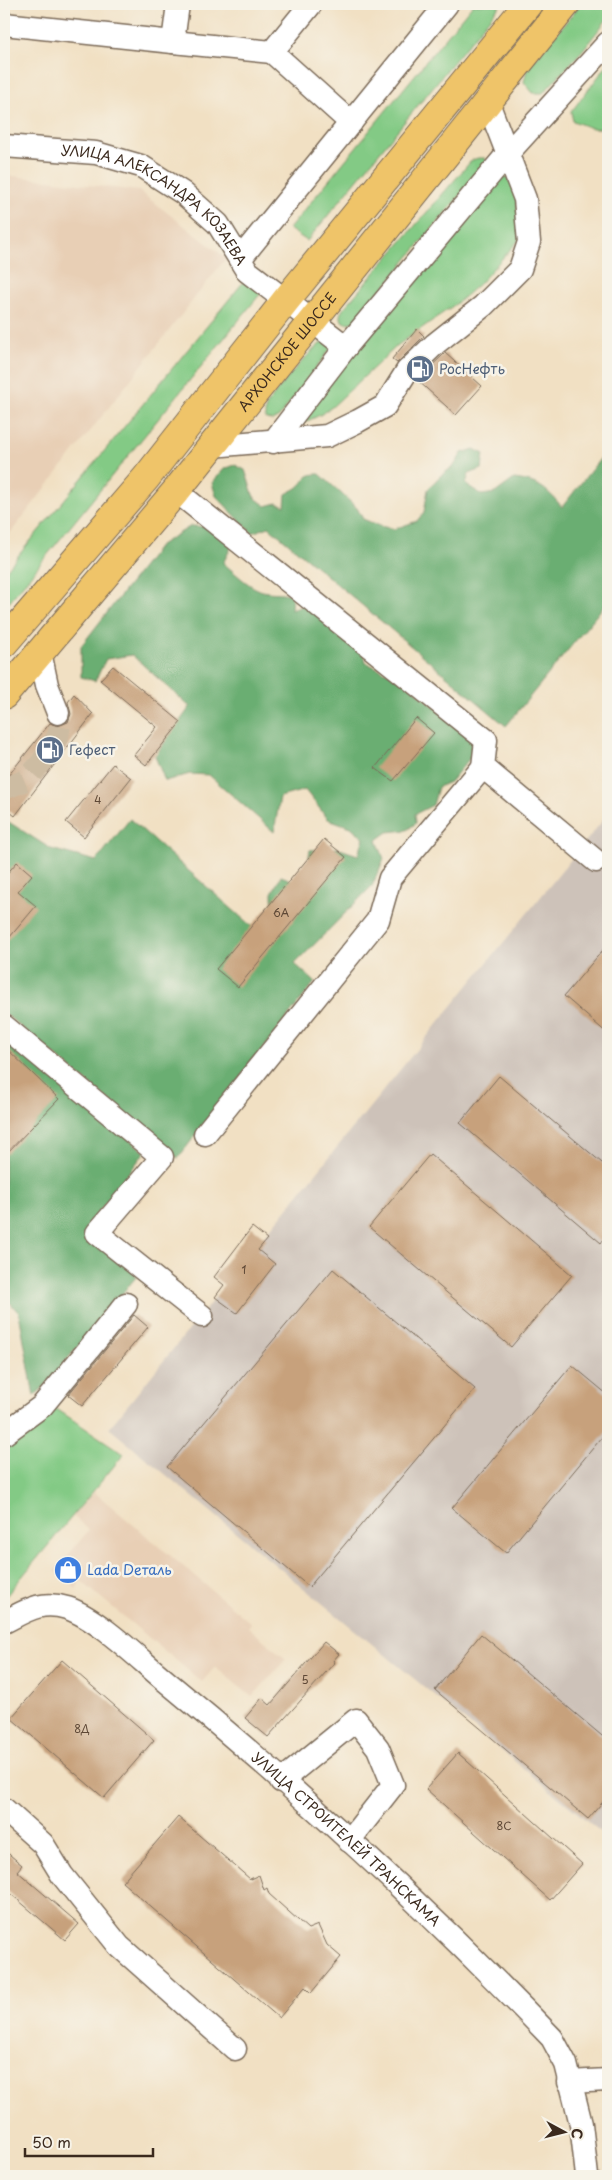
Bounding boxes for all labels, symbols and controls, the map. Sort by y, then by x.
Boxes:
street label: УЛИЦА АЛЕКСАНДРА КОЗАЕВА [60,139,252,269]
street label: АРХОНСКОЕ ШОССЕ [233,288,341,416]
fuel station icon: РосНефть [405,354,435,384]
place label: РосНефть [439,358,505,379]
fuel station icon: Гефест [35,735,65,765]
place label: Гефест [69,739,115,760]
house number: 4 [94,791,102,808]
house number: 6А [273,904,290,921]
house number: 1 [242,1261,247,1278]
shop icon: Lada Dеталь [53,1555,83,1585]
place label: Lada Dеталь [87,1559,172,1580]
house number: 5 [301,1671,309,1688]
house number: 8Д [74,1720,90,1737]
street label: УЛИЦА СТРОИТЕЛЕЙ ТРАНСКАМА [247,1747,446,1931]
house number: 8C [496,1817,512,1834]
north arrow [540,2108,590,2158]
scale bar [25,2125,152,2157]
text: С [566,2127,588,2140]
text: 50 m [32,2130,71,2153]

